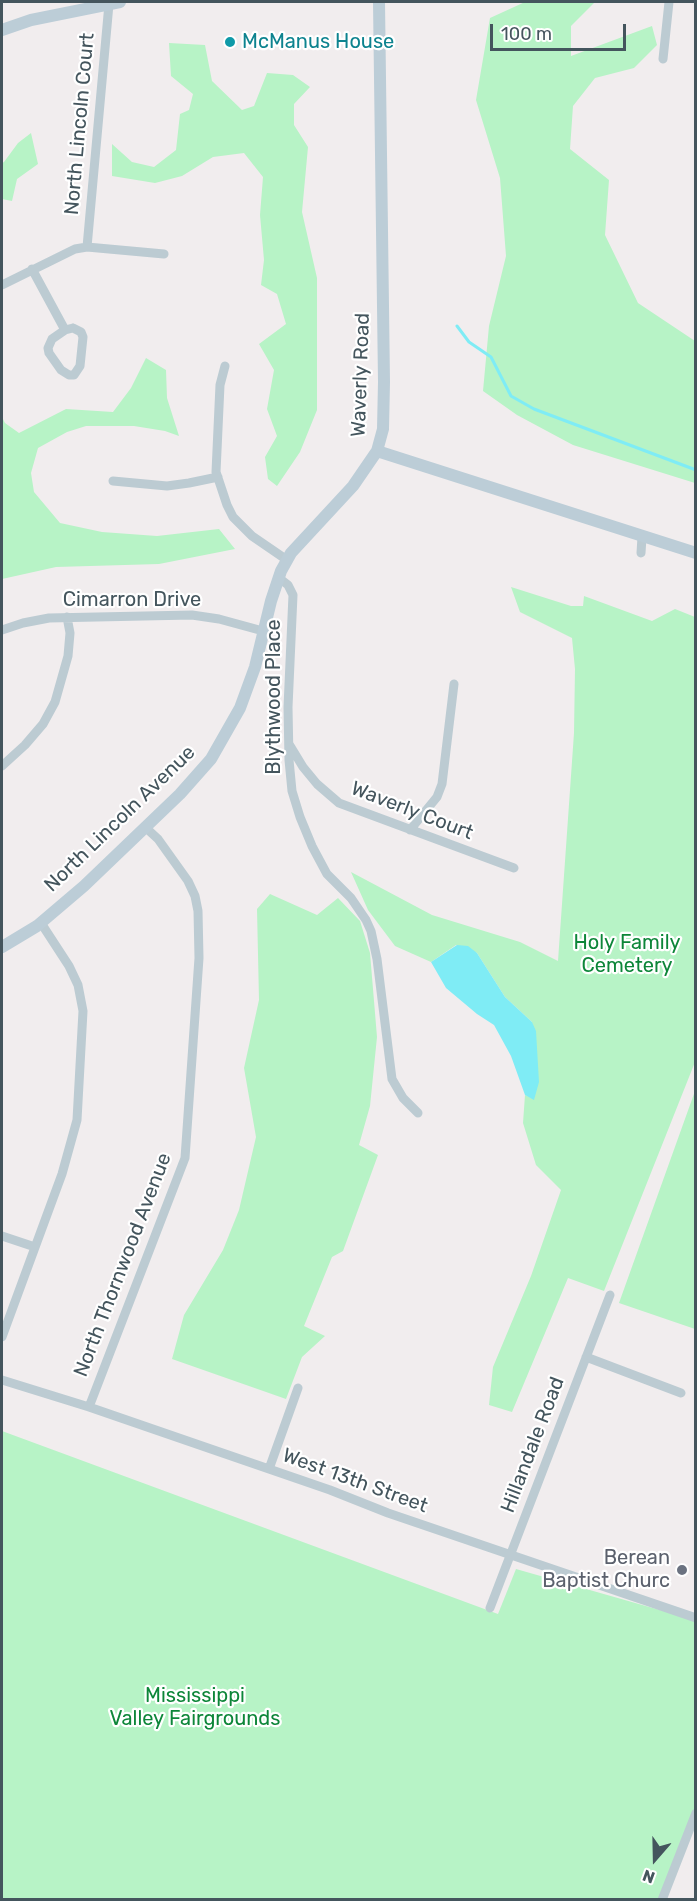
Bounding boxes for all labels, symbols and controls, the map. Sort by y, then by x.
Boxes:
scale bar [493,12,630,50]
text: 100 m [501,23,552,45]
place label: McManus House [242,30,394,54]
street label: North Lincoln Court [60,32,100,216]
marker: McManus House [223,35,237,49]
street label: Waverly Road [347,313,375,437]
street label: Cimarron Drive [63,588,201,612]
street label: Blythwood Place [262,619,286,775]
street label: North Lincoln Avenue [40,741,200,897]
street label: Waverly Court [347,777,477,845]
park label: Holy Family Cemetery [573,931,681,978]
street label: North Thornwood Avenue [69,1150,177,1380]
street label: Hillandale Road [496,1374,570,1516]
street label: West 13th Street [279,1444,431,1518]
place label: Berean Baptist Churc [542,1546,670,1593]
marker: Berean Baptist Churc [675,1563,689,1577]
park label: Mississippi Valley Fairgrounds [110,1684,280,1731]
north arrow [625,1829,685,1889]
text: N [640,1865,657,1887]

